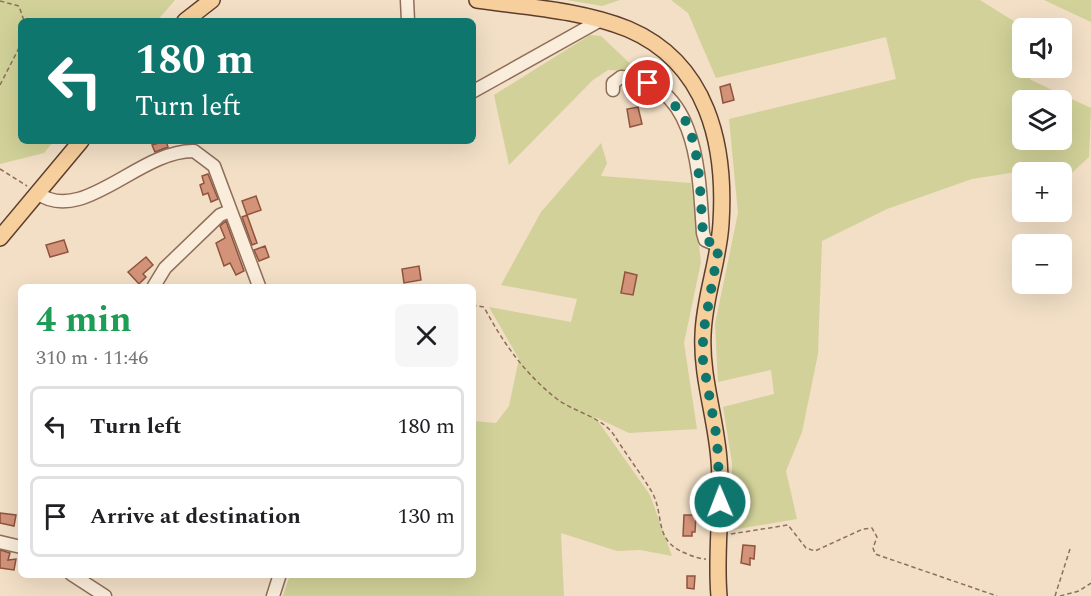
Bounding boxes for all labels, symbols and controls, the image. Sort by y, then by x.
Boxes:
map controls [1012,18,1072,294]
button: sound [1012,18,1072,78]
text: 180 m [135,29,254,92]
icon: left [36,42,114,120]
pin [622,57,673,108]
icon: arrive [631,66,664,99]
text: Turn left [135,86,241,128]
button: layers [1012,90,1072,150]
button: + [1012,162,1072,222]
button: − [1012,234,1072,294]
text: 4 min [36,293,132,348]
button: close [395,304,458,367]
text: 310 m · 11:46 [36,343,148,373]
icon: left [39,410,72,443]
text: Turn left [90,410,182,443]
text: 180 m [398,410,455,443]
position arrow [688,470,752,534]
icon: arrive [39,500,72,533]
text: Arrive at destination [90,500,301,533]
text: 130 m [398,500,455,533]

